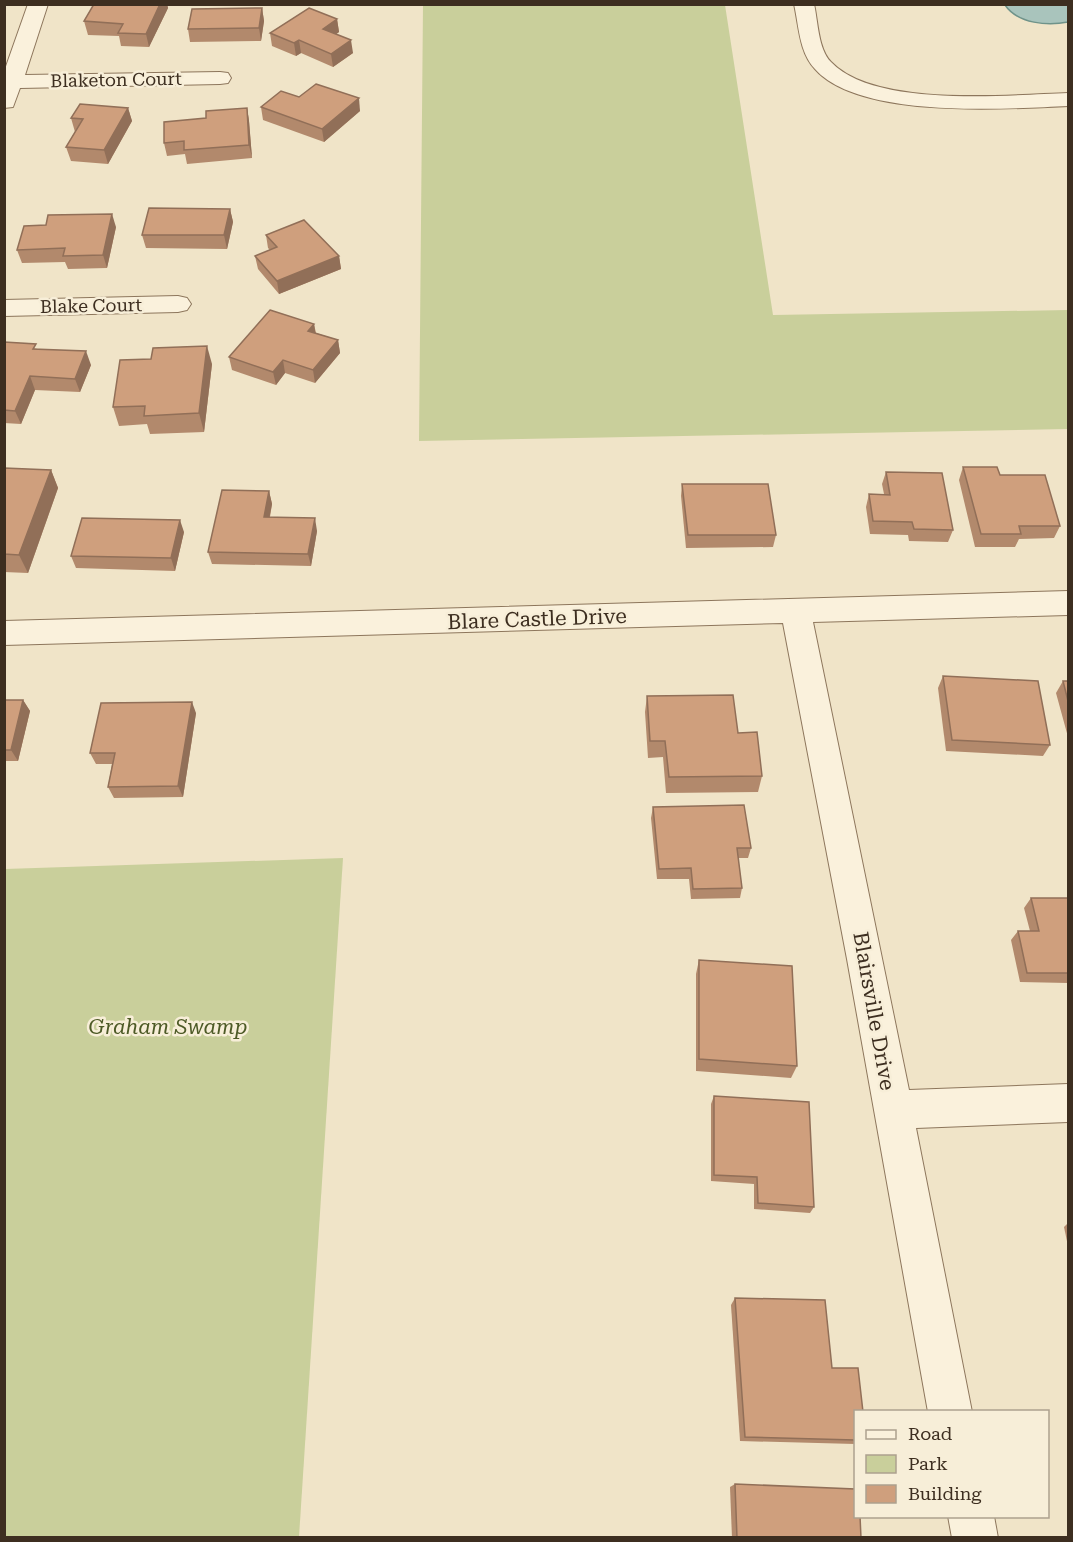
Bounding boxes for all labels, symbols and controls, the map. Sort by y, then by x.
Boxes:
street label: Blaketon Court [50,68,182,91]
street label: Blake Court [40,294,143,317]
street label: Blare Castle Drive [447,604,627,634]
street label: Blairsville Drive [848,930,900,1092]
park label: Graham Swamp [89,1015,247,1039]
legend [854,1410,1049,1518]
text: Road [908,1423,953,1444]
text: Park [908,1453,948,1474]
text: Building [908,1483,982,1504]

